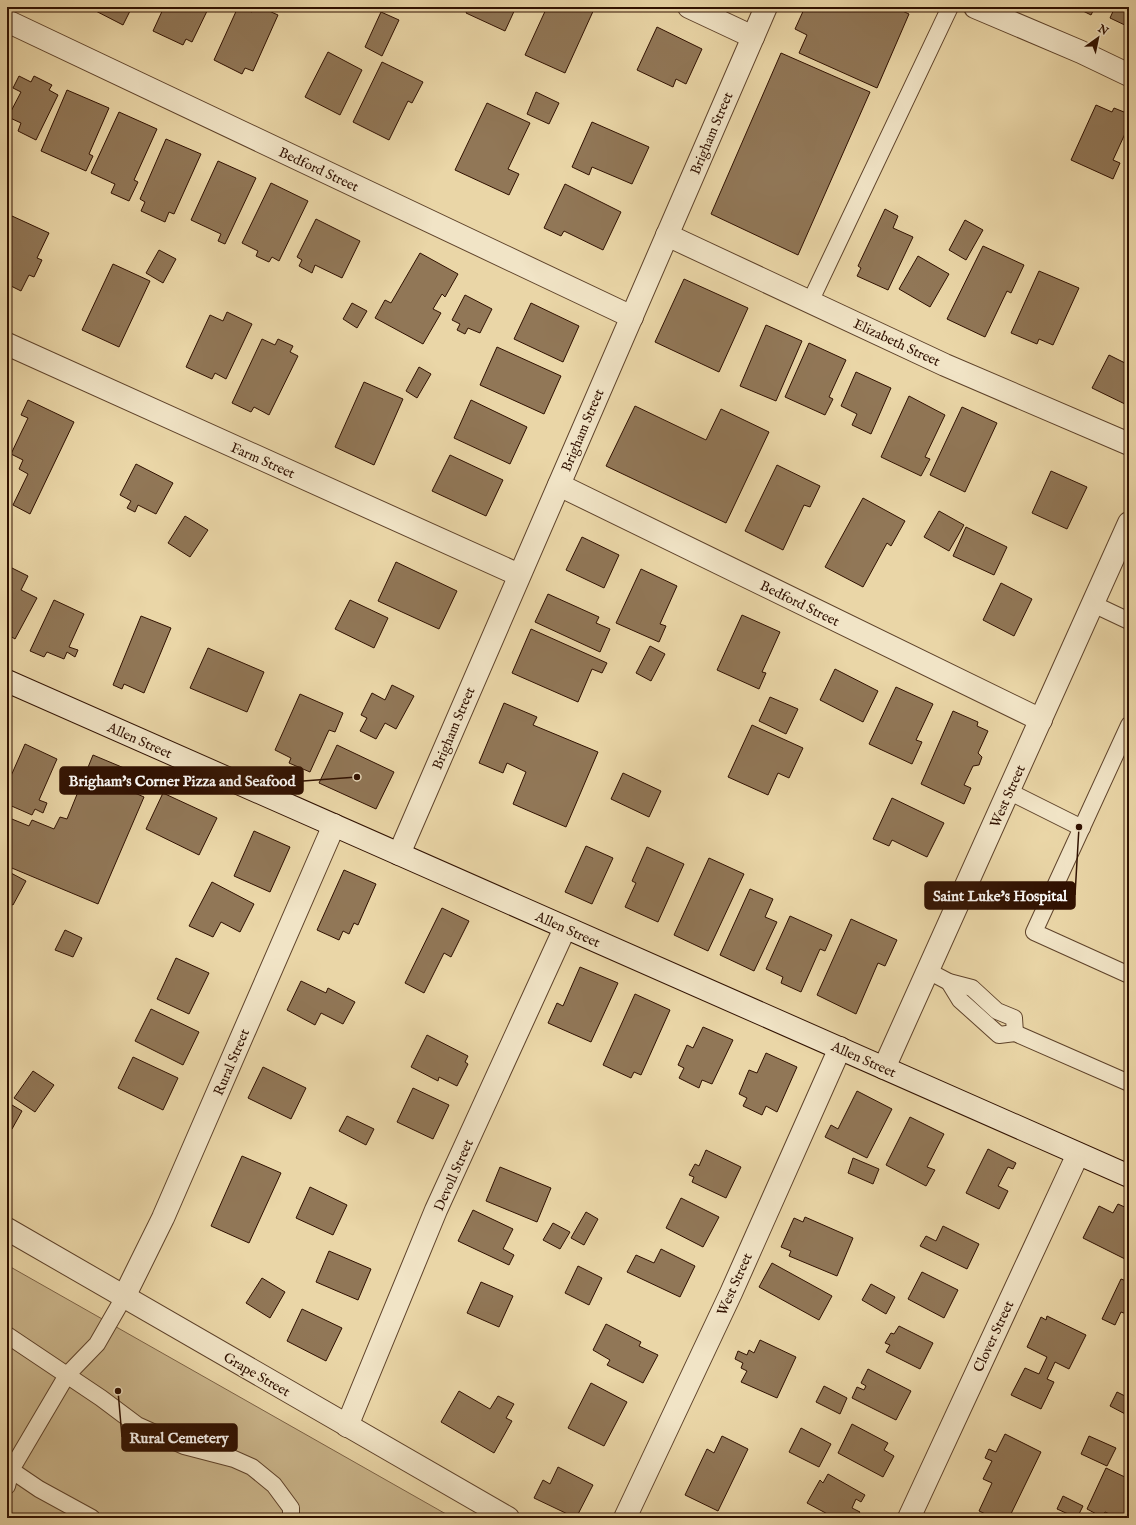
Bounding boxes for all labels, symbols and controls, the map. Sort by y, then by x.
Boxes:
north arrow [1078,18,1118,58]
text: N [1094,21,1111,39]
street label: Brigham Street [686,89,737,177]
street label: Bedford Street [276,144,362,196]
street label: Elizabeth Street [850,315,943,371]
street label: Brigham Street [557,386,608,474]
street label: Farm Street [228,439,298,483]
street label: Bedford Street [757,577,842,631]
street label: Brigham Street [428,684,479,772]
street label: Allen Street [104,718,175,763]
street label: West Street [986,762,1030,831]
callout: Brigham's Corner Pizza and Seafood [60,767,303,794]
text: Brigham's Corner Pizza and Seafood [69,772,296,791]
callout: Saint Luke's Hospital [925,882,1075,909]
text: Saint Luke's Hospital [933,887,1068,906]
street label: Allen Street [532,907,603,952]
street label: Rural Street [210,1026,254,1098]
street label: Allen Street [828,1037,899,1082]
street label: Devoll Street [430,1137,478,1214]
street label: West Street [713,1250,757,1319]
street label: Clover Street [970,1298,1018,1375]
street label: Grape Street [220,1349,293,1401]
callout: Rural Cemetery [122,1424,237,1451]
text: Rural Cemetery [129,1429,229,1448]

